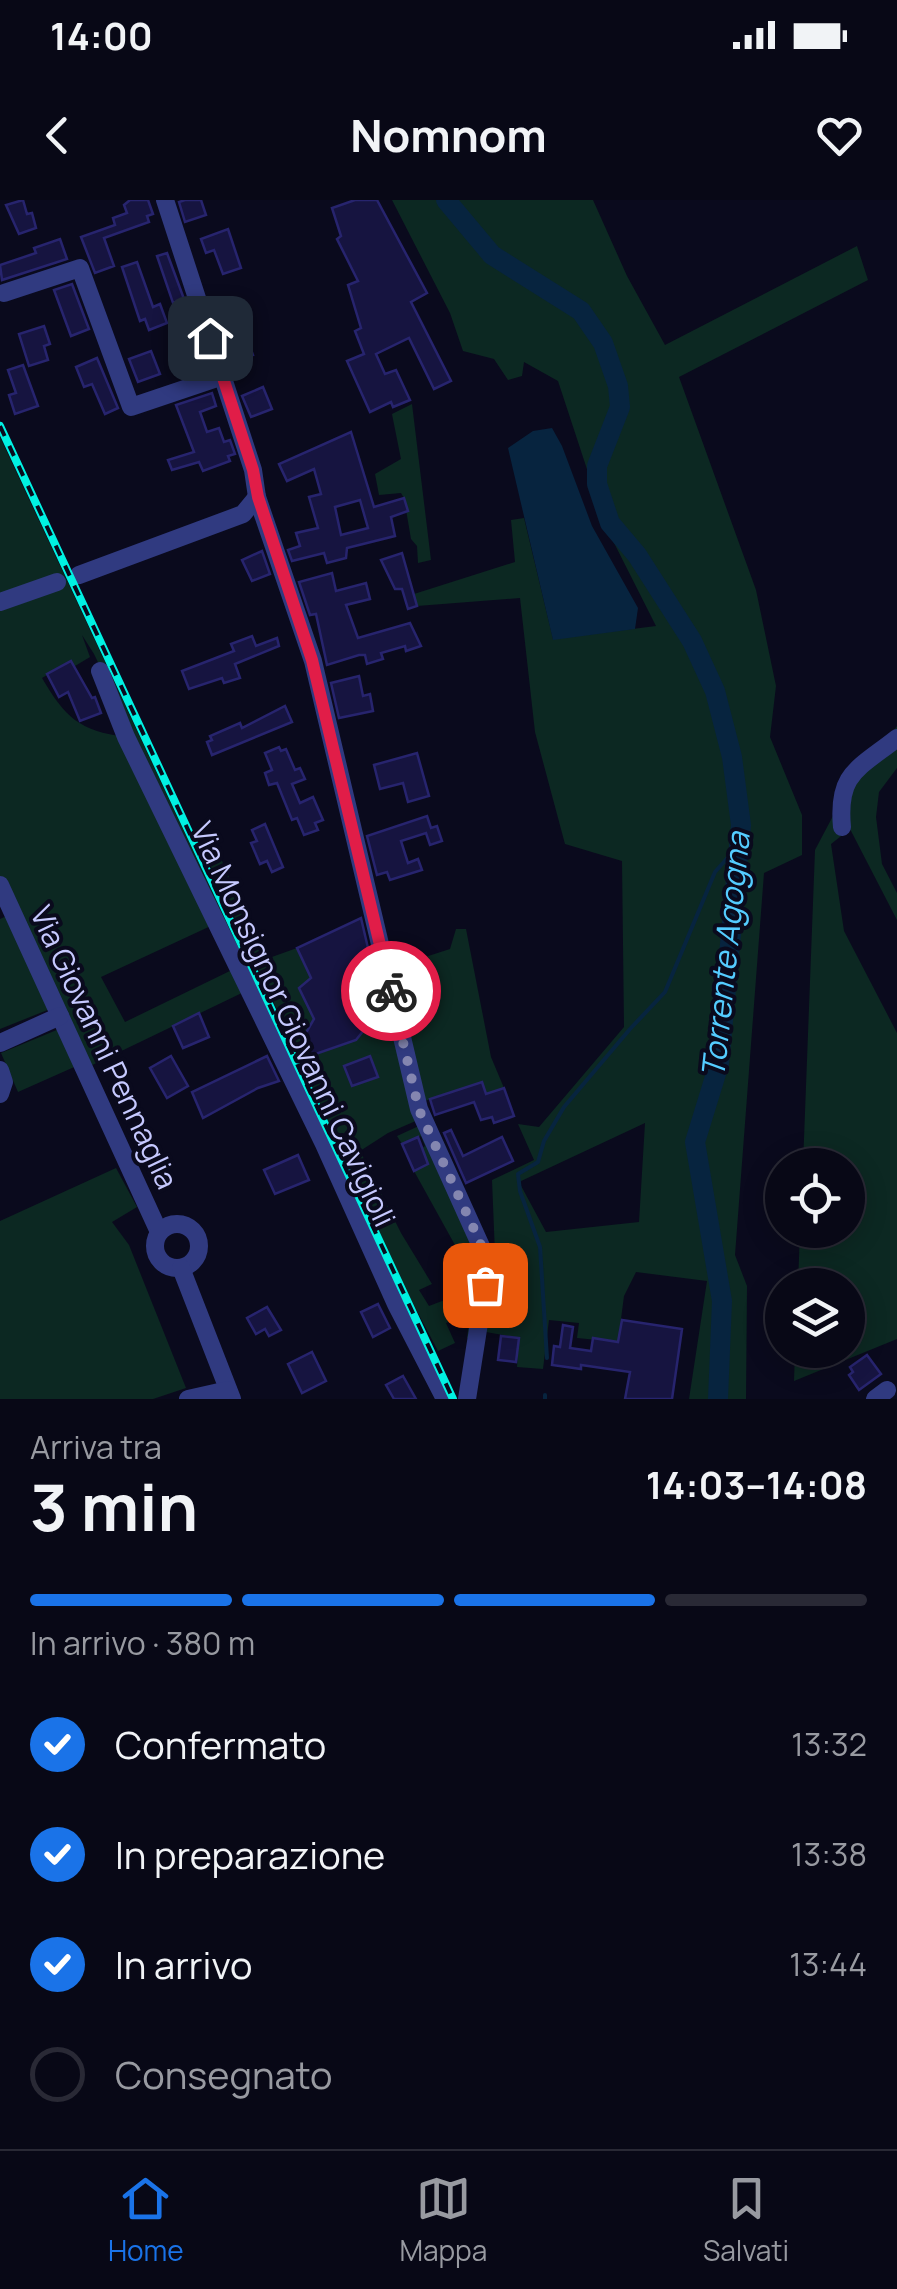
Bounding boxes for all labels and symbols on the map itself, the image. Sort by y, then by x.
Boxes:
pin [168,296,253,381]
street label: Via Monsignor Giovanni Cavigioli [182,815,406,1233]
water label: Torrente Agogna [690,828,760,1080]
street label: Via Giovanni Pennaglia [21,899,189,1195]
courier [341,941,441,1041]
pin [443,1243,528,1328]

